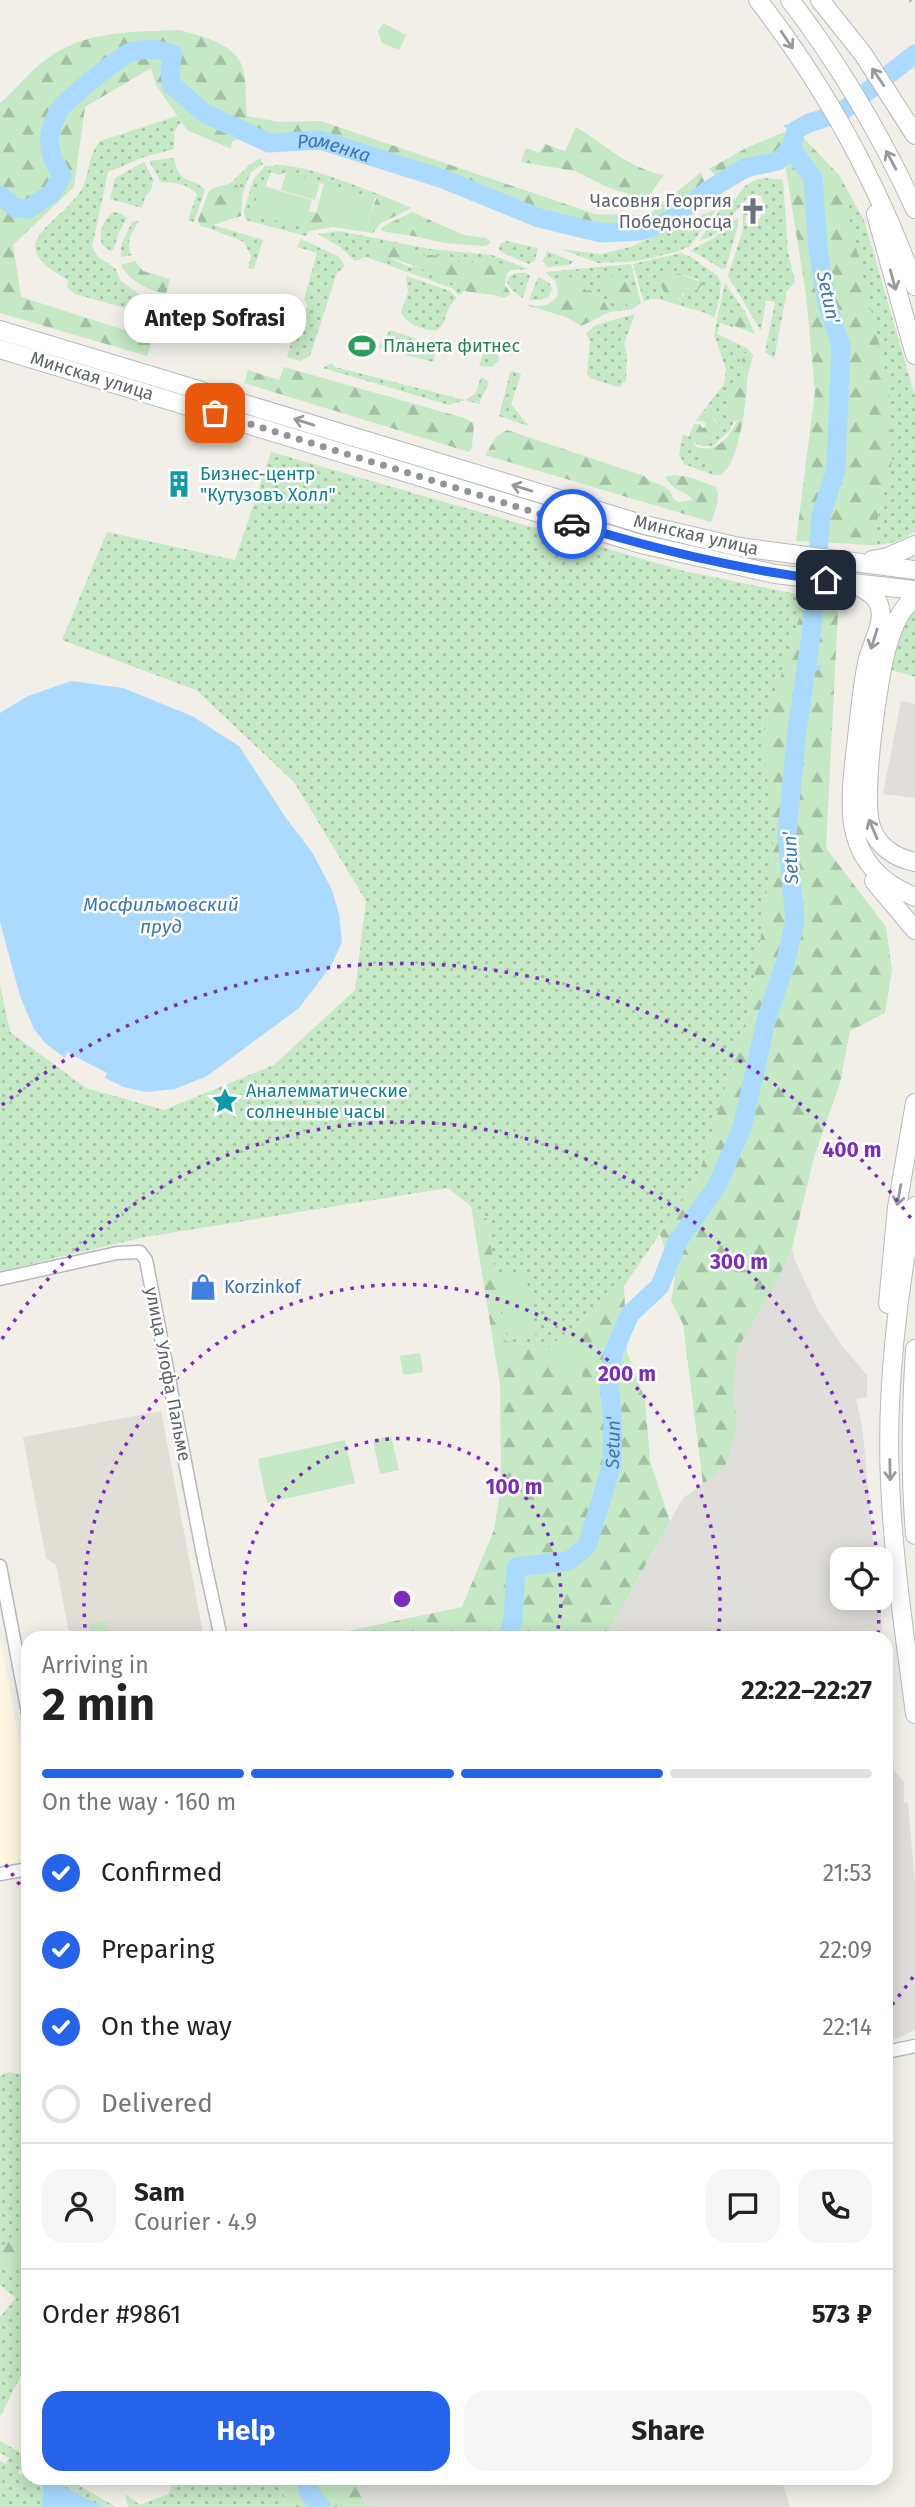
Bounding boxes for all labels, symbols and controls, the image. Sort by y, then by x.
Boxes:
one-way arrow [780,30,794,49]
one-way arrow [871,68,886,87]
water label: Раменка [296,129,373,167]
one-way arrow [884,150,898,171]
place label: Часовня Георгия Победоносца [590,190,732,233]
church icon: Часовня Георгия Победоносца [738,196,768,226]
water label: Setun' [812,268,845,326]
one-way arrow [887,268,900,290]
callout: Antep Sofrasi [124,294,306,343]
text: Antep Sofrasi [145,304,285,332]
sports icon: Планета фитнес [347,331,377,361]
place label: Планета фитнес [383,335,520,357]
street label: Минская улица [28,347,156,405]
pin [185,383,245,443]
icon: bag [196,394,234,432]
one-way arrow [293,415,315,428]
place label: Бизнес-центр "Кутузовъ Холл" [200,463,336,506]
building icon: Бизнес-центр "Кутузовъ Холл" [164,469,194,499]
one-way arrow [511,481,533,493]
courier [537,489,607,559]
icon: car [553,505,591,543]
street label: Минская улица [631,510,761,560]
pin [796,550,856,610]
icon: home [807,561,845,599]
one-way arrow [867,628,880,650]
one-way arrow [866,819,879,840]
water label: Setun' [778,830,803,886]
water label: Мосфильмовский пруд [83,893,239,938]
place label: Аналемматические солнечные часы [246,1080,408,1123]
place icon: Аналемматические солнечные часы [210,1086,240,1116]
text: 400 m [822,1137,882,1163]
one-way arrow [892,1183,906,1206]
text: 300 m [709,1249,768,1275]
shop icon: Korzinkof [188,1272,218,1302]
place label: Korzinkof [224,1276,303,1298]
street label: улица Улофа Пальме [140,1285,196,1463]
text: 200 m [598,1361,656,1387]
water label: Setun' [601,1414,625,1470]
one-way arrow [883,1458,896,1481]
text: 100 m [485,1474,543,1500]
map controls [830,1547,893,1610]
button: locate [830,1547,893,1610]
centre of rings [390,1587,414,1611]
text: Arriving in [42,1651,149,1679]
text: 22:22–22:27 [741,1675,872,1706]
text: 2 min [42,1677,155,1732]
text: On the way · 160 m [42,1788,236,1816]
icon: check [42,1854,80,1892]
text: Confirmed [101,1857,222,1888]
text: 21:53 [823,1859,872,1887]
icon: check [42,1931,80,1969]
text: Preparing [101,1934,214,1965]
text: 22:09 [819,1936,872,1964]
icon: check [42,2008,80,2046]
text: On the way [101,2011,232,2042]
text: 22:14 [822,2013,872,2041]
text: Delivered [101,2088,213,2119]
button: person [42,2169,116,2243]
button: chat [706,2169,780,2243]
button: phone [798,2169,872,2243]
text: Sam [134,2177,185,2208]
text: Courier · 4.9 [134,2208,257,2236]
text: Order #9861 [42,2299,181,2330]
text: 573 ₽ [812,2299,872,2330]
button: Help [42,2391,450,2471]
button: Share [464,2391,872,2471]

